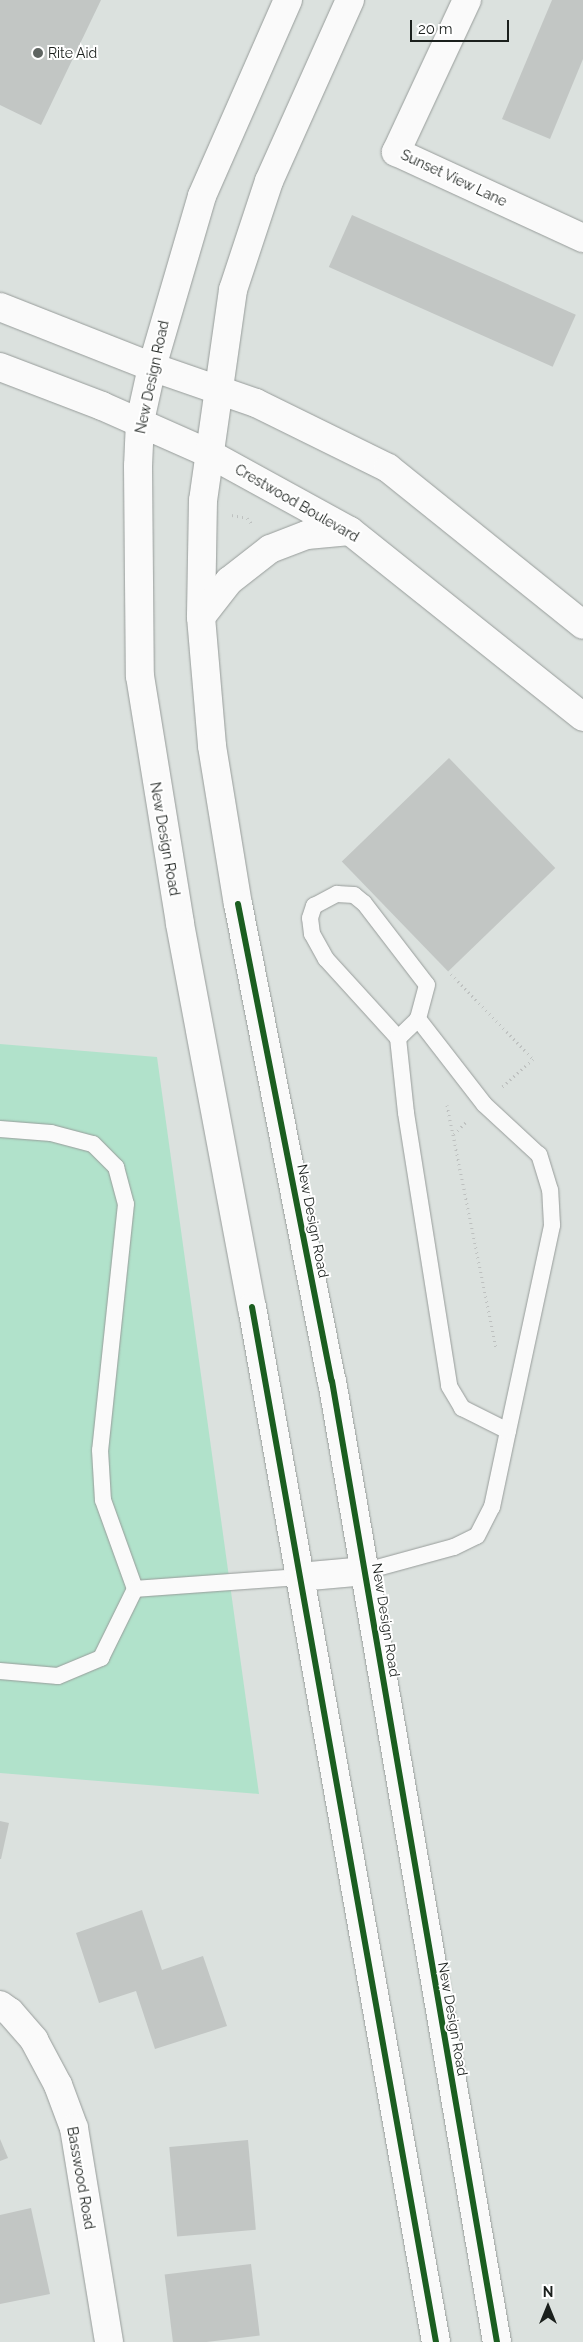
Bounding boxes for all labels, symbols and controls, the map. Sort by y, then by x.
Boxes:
scale bar [413,10,512,42]
text: 20 m [418,20,453,38]
place label: Rite Aid [48,45,98,61]
marker: Rite Aid [32,47,44,59]
street label: Sunset View Lane [398,146,510,210]
street label: New Design Road [132,319,172,435]
street label: Crestwood Boulevard [232,461,362,545]
street label: New Design Road [147,781,183,897]
street label: New Design Road [294,1163,332,1279]
street label: New Design Road [369,1562,403,1678]
street label: New Design Road [435,1961,471,2077]
street label: Basswood Road [64,2125,98,2231]
north arrow [523,2282,573,2332]
text: N [543,2284,553,2300]

